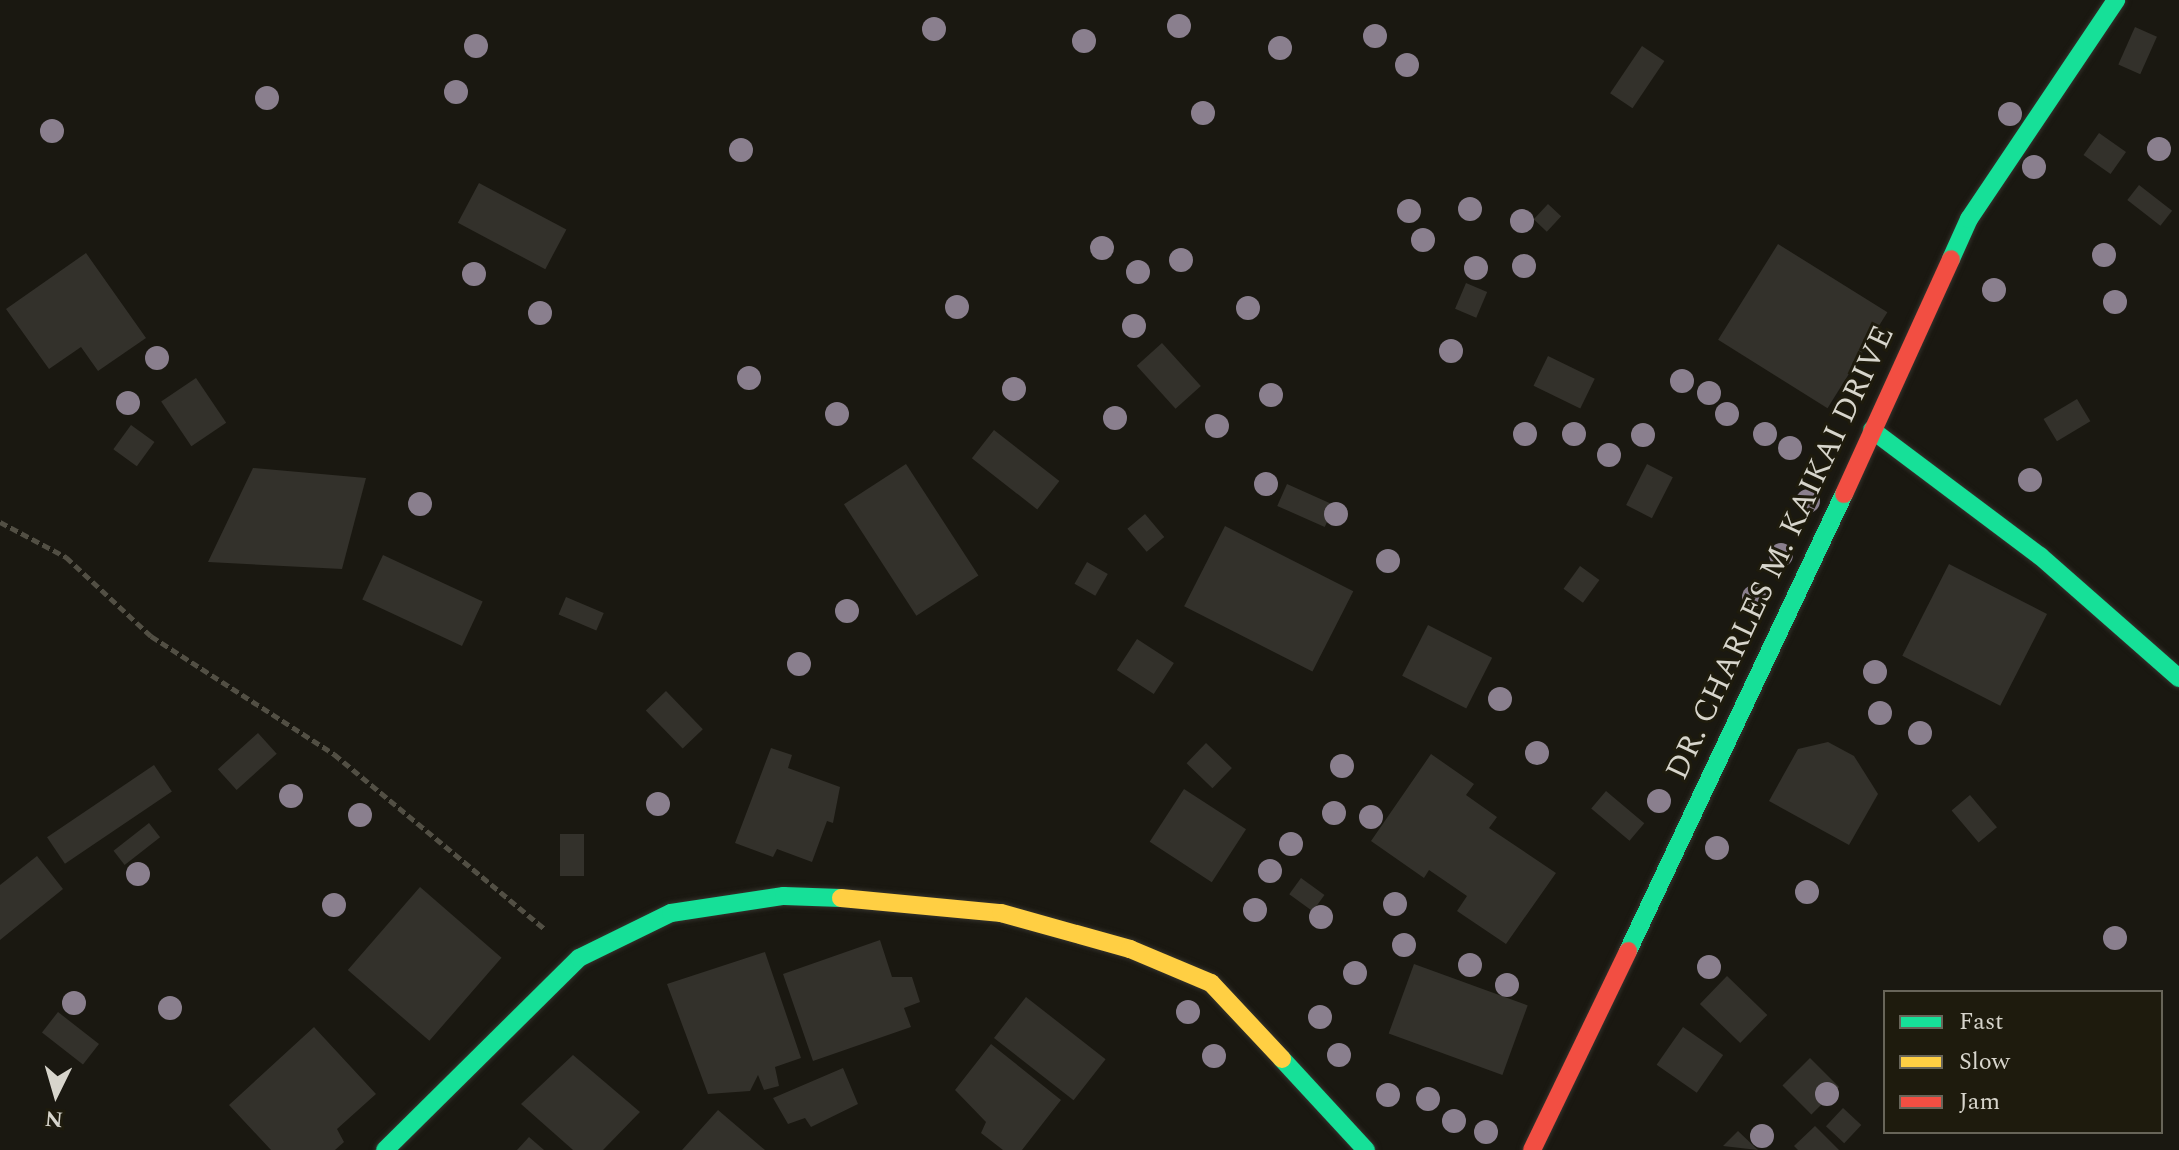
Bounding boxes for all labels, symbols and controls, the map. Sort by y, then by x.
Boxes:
street label: DR. CHARLES M. KAIKAI DRIVE [1659,320,1903,786]
legend [1883,990,2163,1134]
text: Fast [1959,1004,2004,1040]
text: Slow [1959,1044,2010,1080]
north arrow [16,1054,96,1134]
text: Jam [1959,1084,2000,1120]
text: N [43,1101,64,1136]

